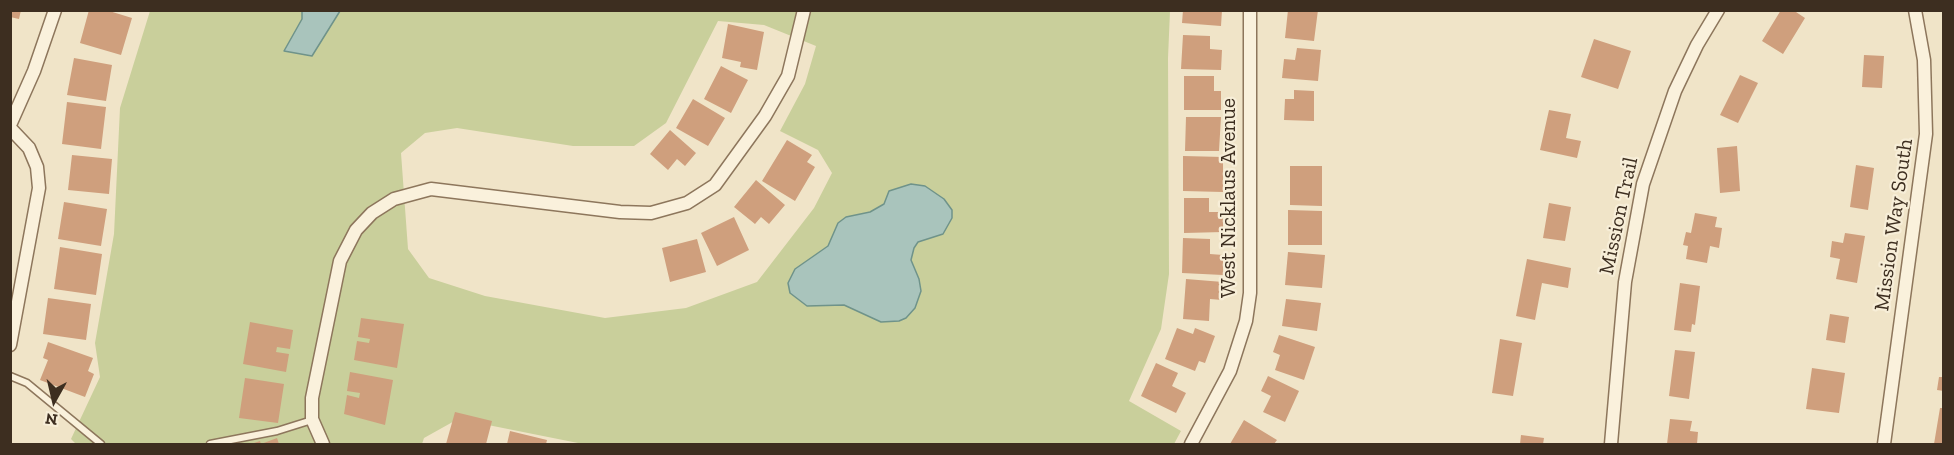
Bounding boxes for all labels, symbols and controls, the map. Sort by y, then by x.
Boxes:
street label: West Nicklaus Avenue [1216,98,1242,298]
street label: Mission Way South [1869,137,1919,313]
street label: Mission Trail [1594,155,1644,277]
north arrow [24,371,84,431]
text: N [44,409,59,430]

